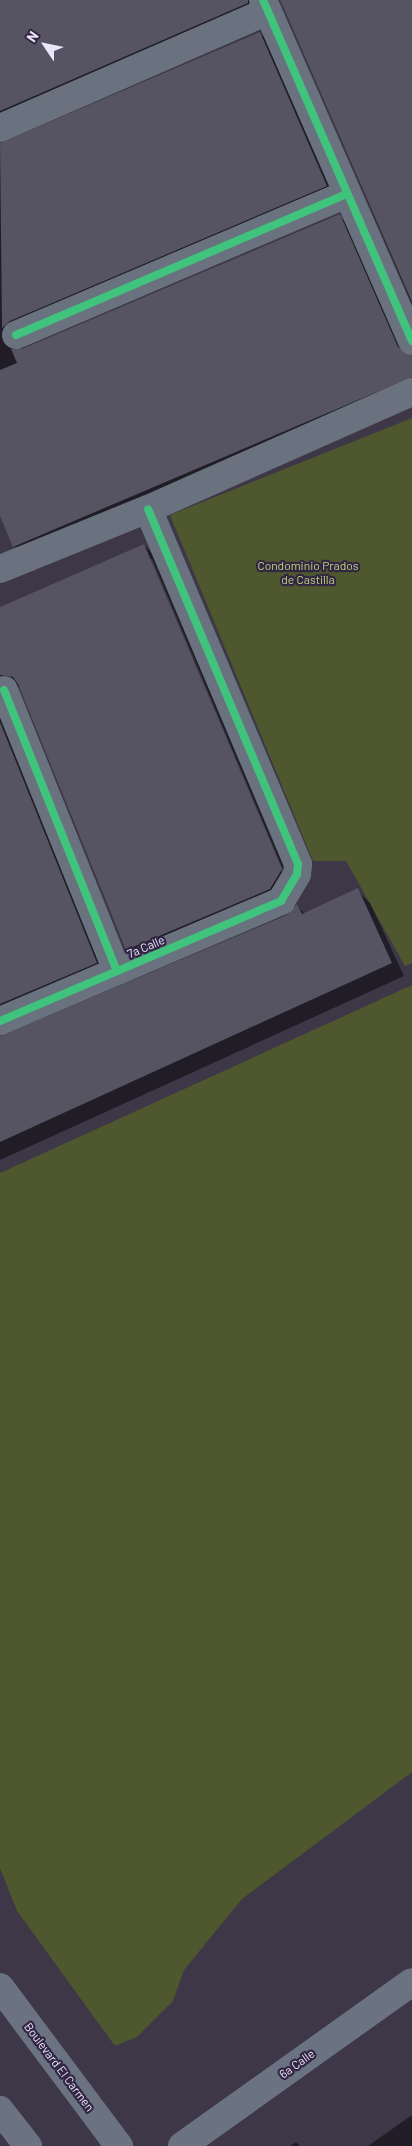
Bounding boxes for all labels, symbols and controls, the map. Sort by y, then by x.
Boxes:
north arrow [20,20,70,70]
text: N [22,28,42,45]
park label: Condominio Prados de Castilla [257,559,359,587]
street label: 7a Calle [125,933,167,961]
street label: Boulevard El Carmen [21,2020,97,2114]
street label: 6a Calle [277,2046,317,2082]

